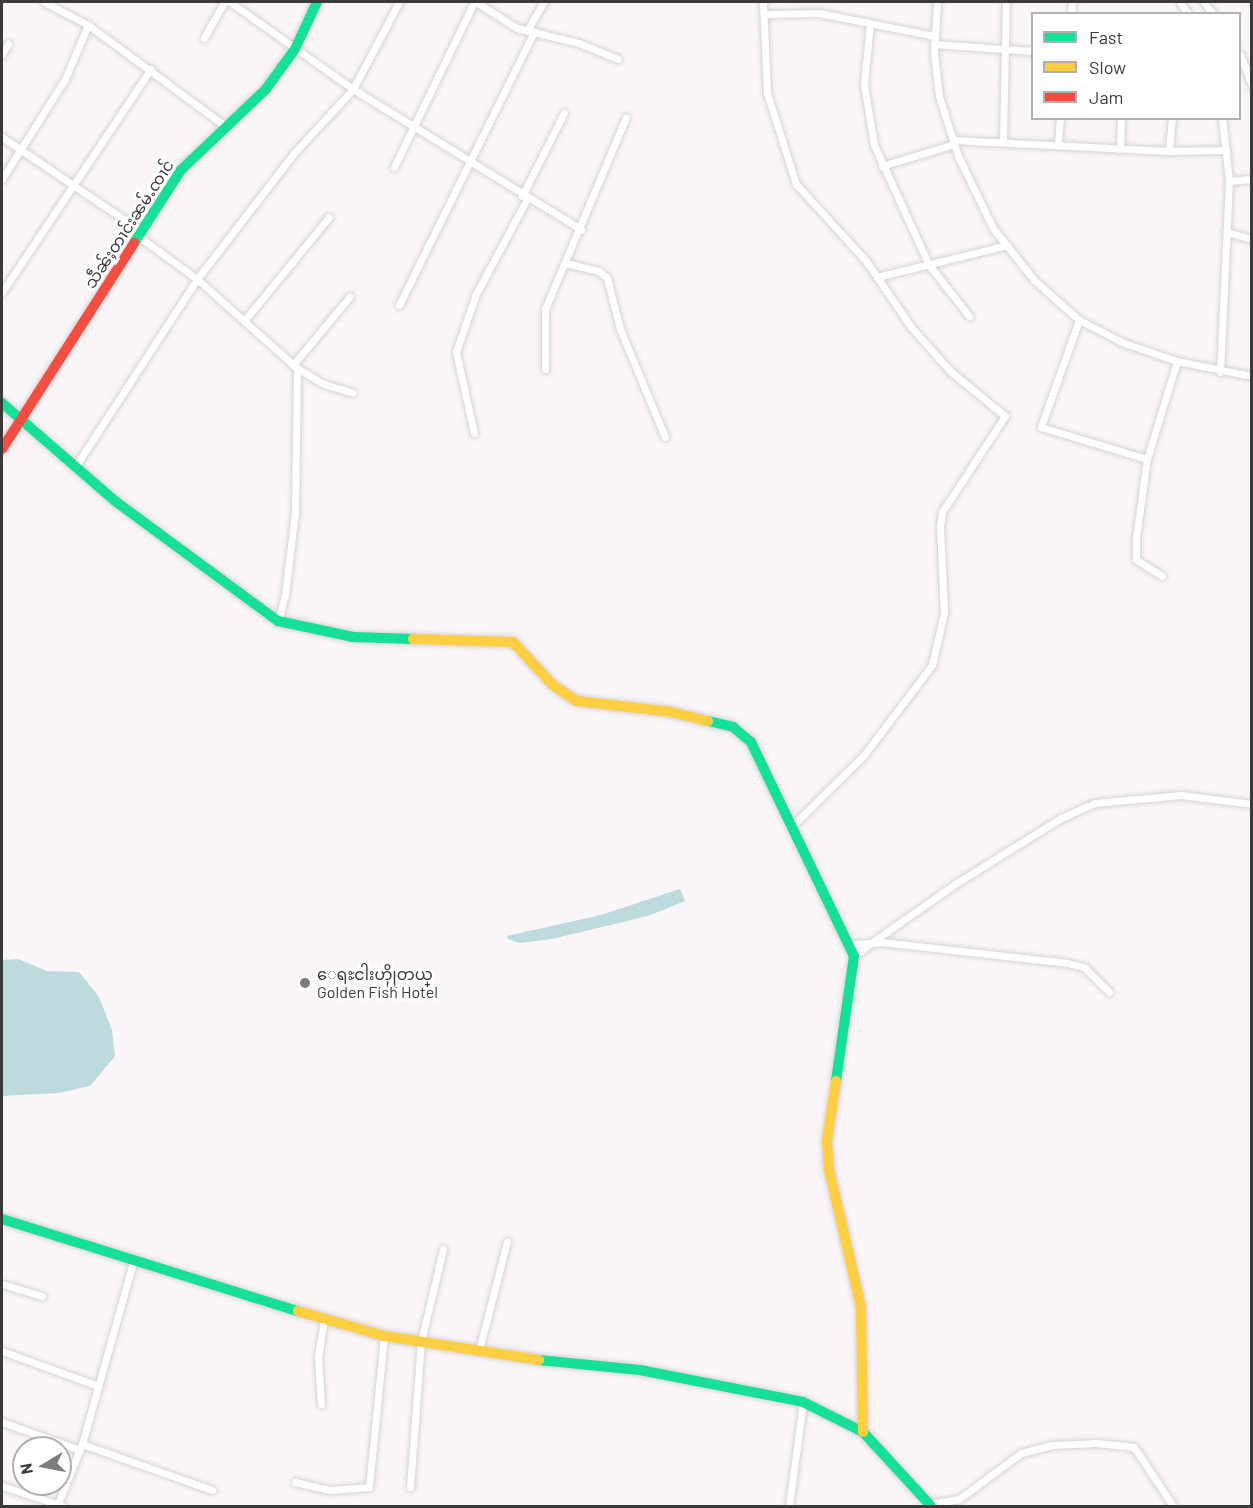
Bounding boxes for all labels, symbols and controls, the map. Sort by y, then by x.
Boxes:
legend [1031,12,1241,120]
text: Fast [1089,26,1123,48]
text: Slow [1089,56,1126,78]
text: Jam [1089,86,1123,108]
street label: သဵၼ်ႈတၢင်းၼမ်ႉၸၢင် [80,156,178,292]
place label: ေရႊငါးဟိုုတယ္ Golden Fish Hotel [317,964,438,1002]
marker: ေရႊငါးဟိုုတယ္ Golden Fish Hotel [298,976,312,990]
north arrow [12,1436,72,1496]
text: N [15,1462,36,1476]

